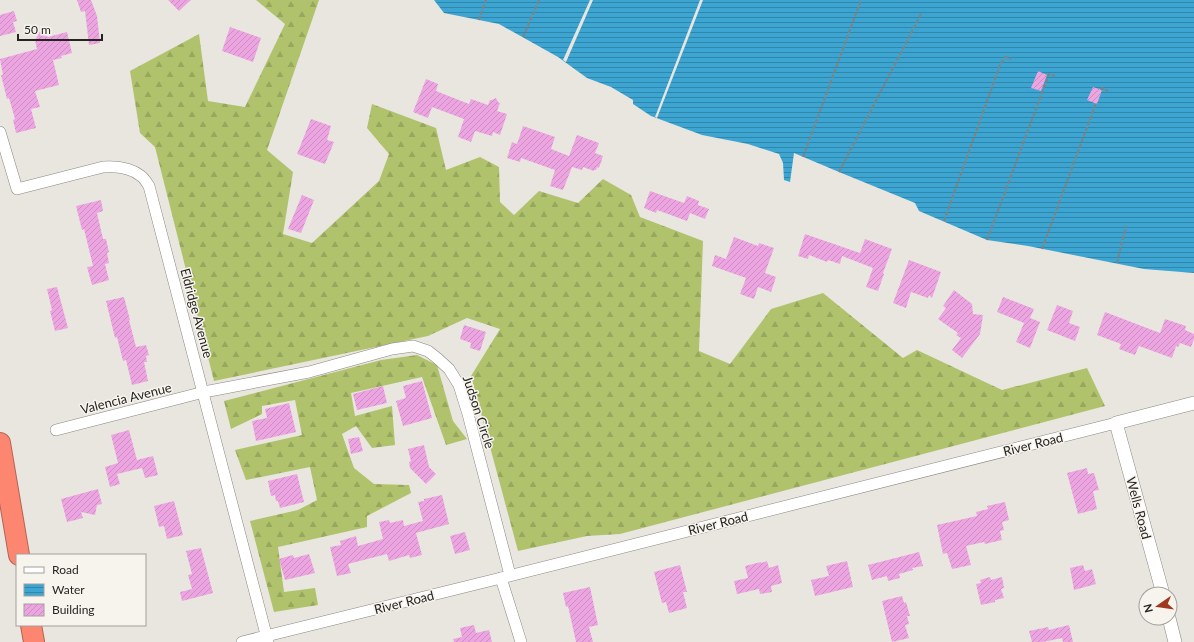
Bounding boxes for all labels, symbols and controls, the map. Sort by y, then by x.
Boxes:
scale bar [18,16,102,42]
text: 50 m [24,22,51,37]
street label: Eldridge Avenue [177,266,217,360]
street label: Judson Circle [460,373,498,451]
street label: Valencia Avenue [79,379,173,417]
street label: River Road [1001,429,1065,459]
street label: Wells Road [1123,475,1155,541]
street label: River Road [686,508,750,538]
legend [16,554,146,626]
text: Road [52,562,79,577]
text: Water [52,582,85,597]
north arrow [1138,586,1178,626]
street label: River Road [372,587,436,617]
text: Building [52,602,95,617]
text: N [1140,603,1155,614]

